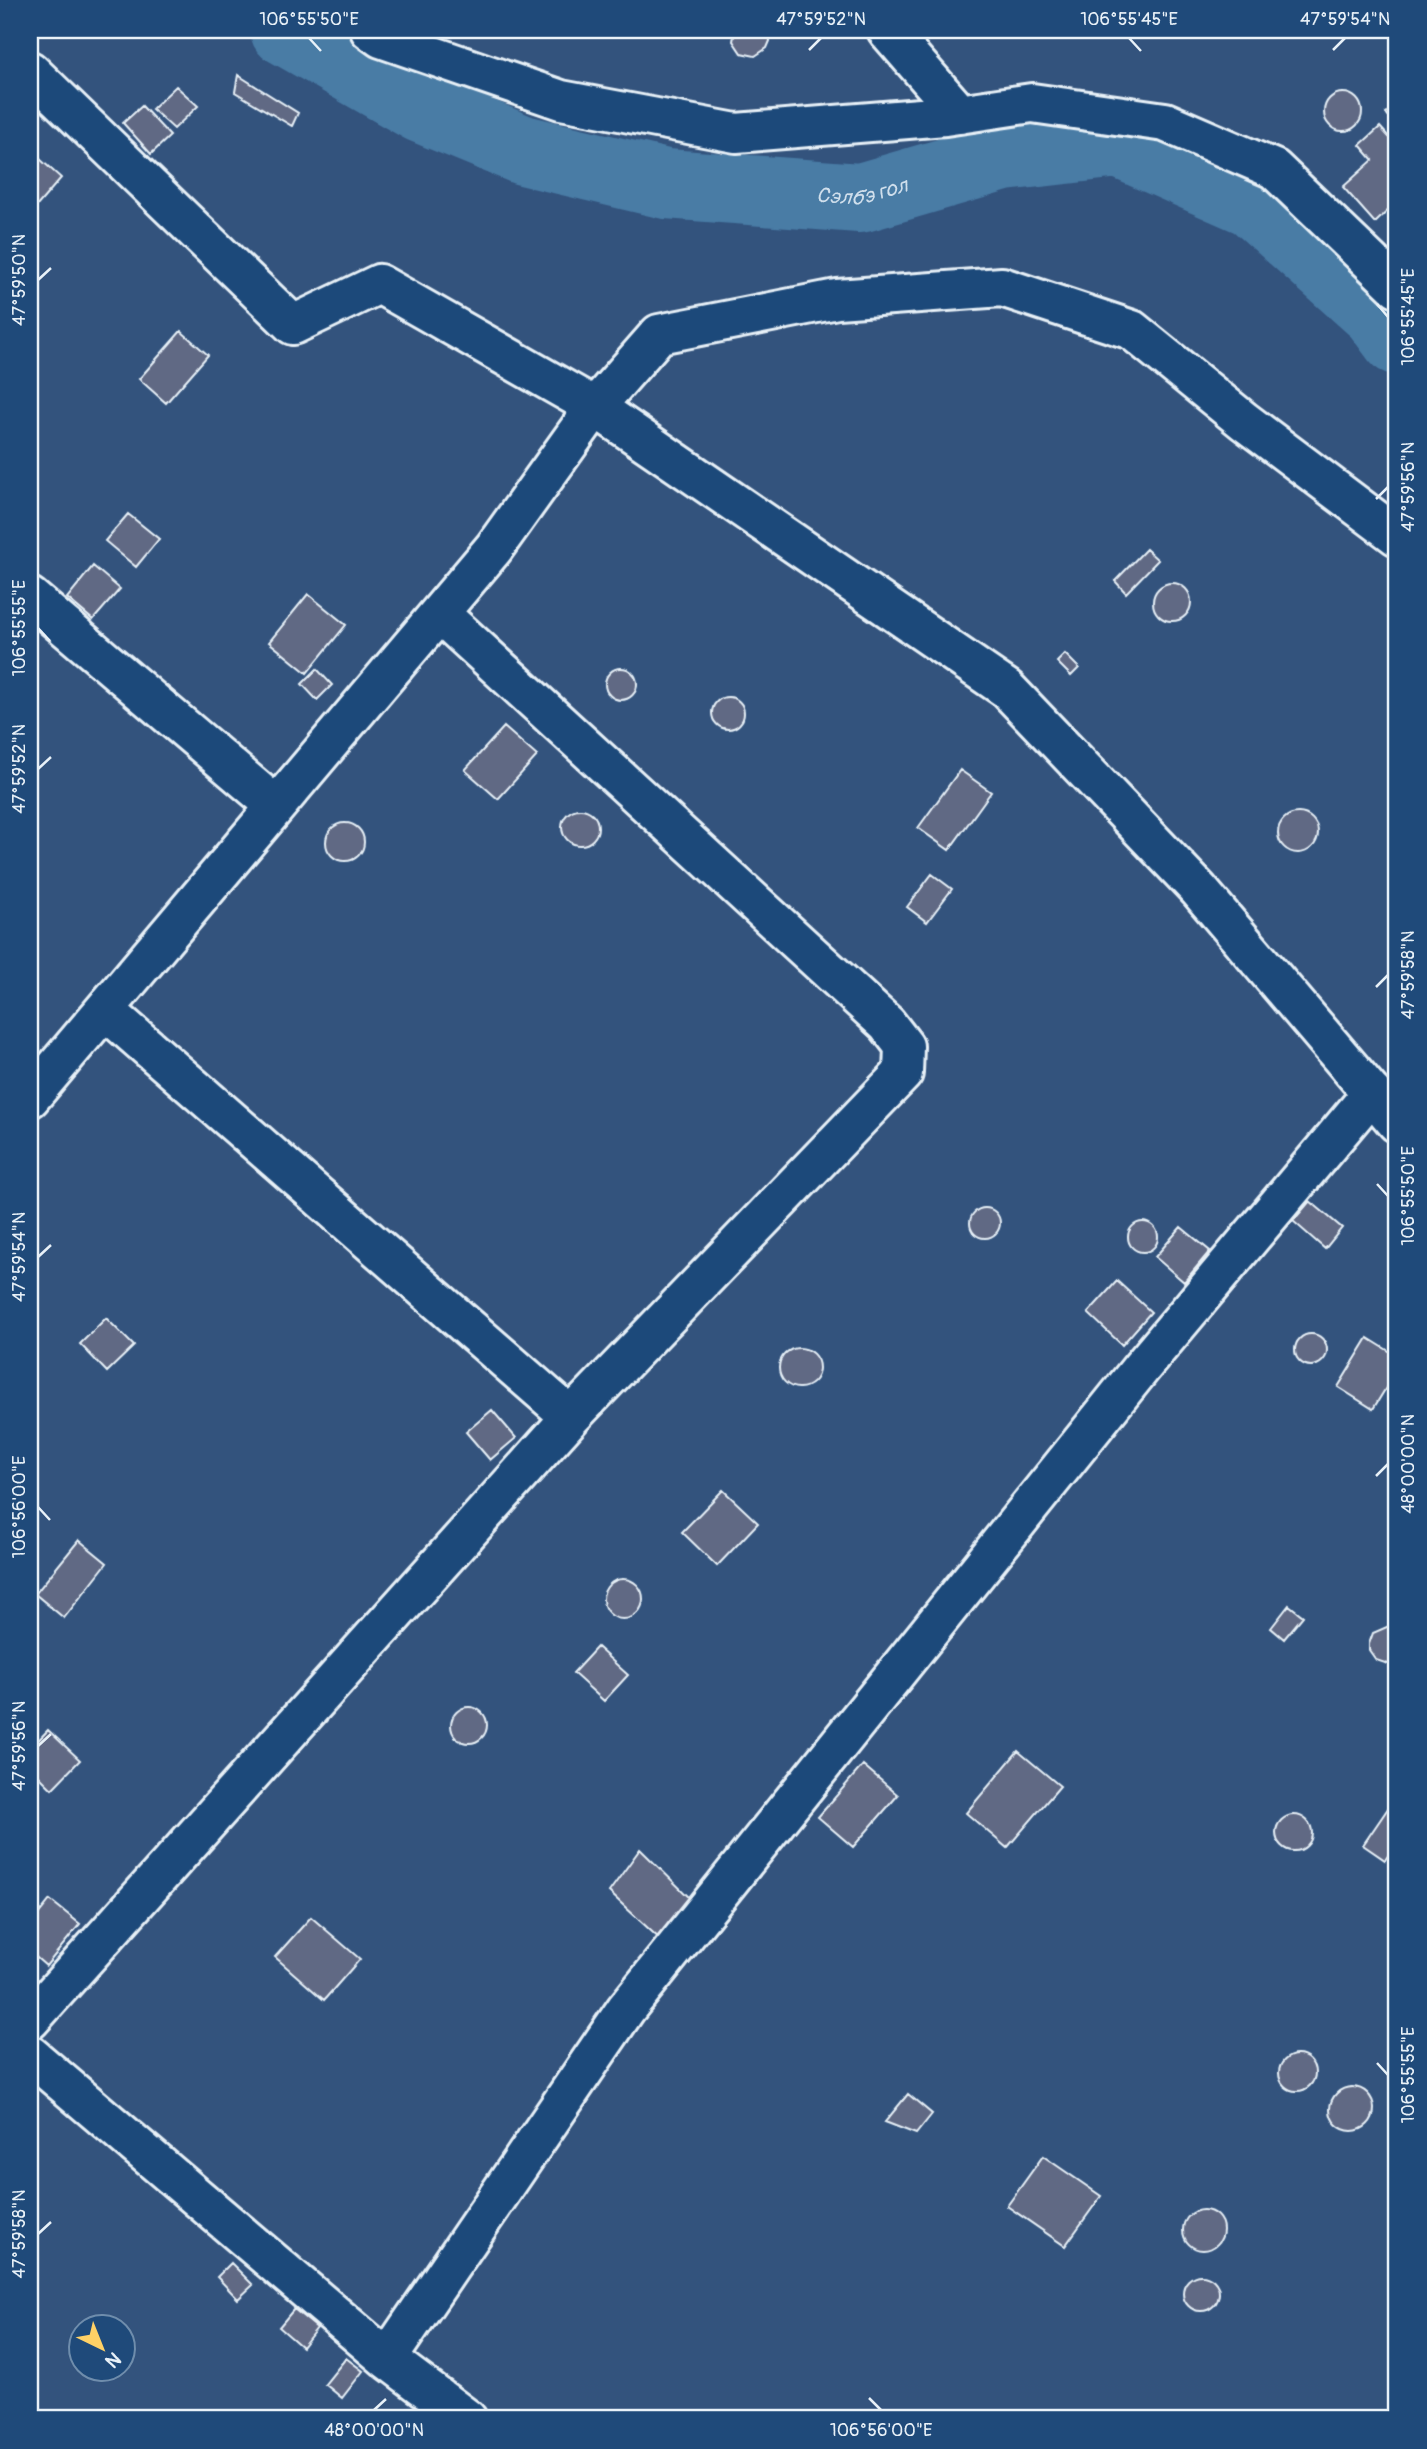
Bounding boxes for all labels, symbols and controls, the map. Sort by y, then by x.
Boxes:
text: 106°55'50"E [259,8,359,31]
text: 47°59'52"N [776,8,866,31]
text: 106°55'45"E [1080,8,1178,31]
text: 47°59'54"N [1300,8,1390,31]
water label: Сэлбэ гол [815,171,912,212]
text: 47°59'50"N [8,234,31,326]
text: 106°55'45"E [1397,268,1420,366]
text: 47°59'56"N [1397,442,1420,532]
text: 106°55'55"E [8,580,31,676]
text: 47°59'52"N [8,724,31,814]
text: 47°59'58"N [1397,931,1420,1019]
text: 106°55'50"E [1397,1146,1420,1246]
text: 47°59'54"N [8,1212,31,1302]
text: 48°00'00"N [1397,1414,1420,1514]
text: 106°56'00"E [8,1456,31,1558]
text: 47°59'56"N [8,1701,31,1791]
text: 106°55'55"E [1397,2027,1420,2123]
text: 47°59'58"N [8,2190,31,2278]
north arrow [66,2312,136,2382]
text: N [100,2347,126,2373]
text: 48°00'00"N [324,2419,424,2442]
text: 106°56'00"E [830,2419,932,2442]

